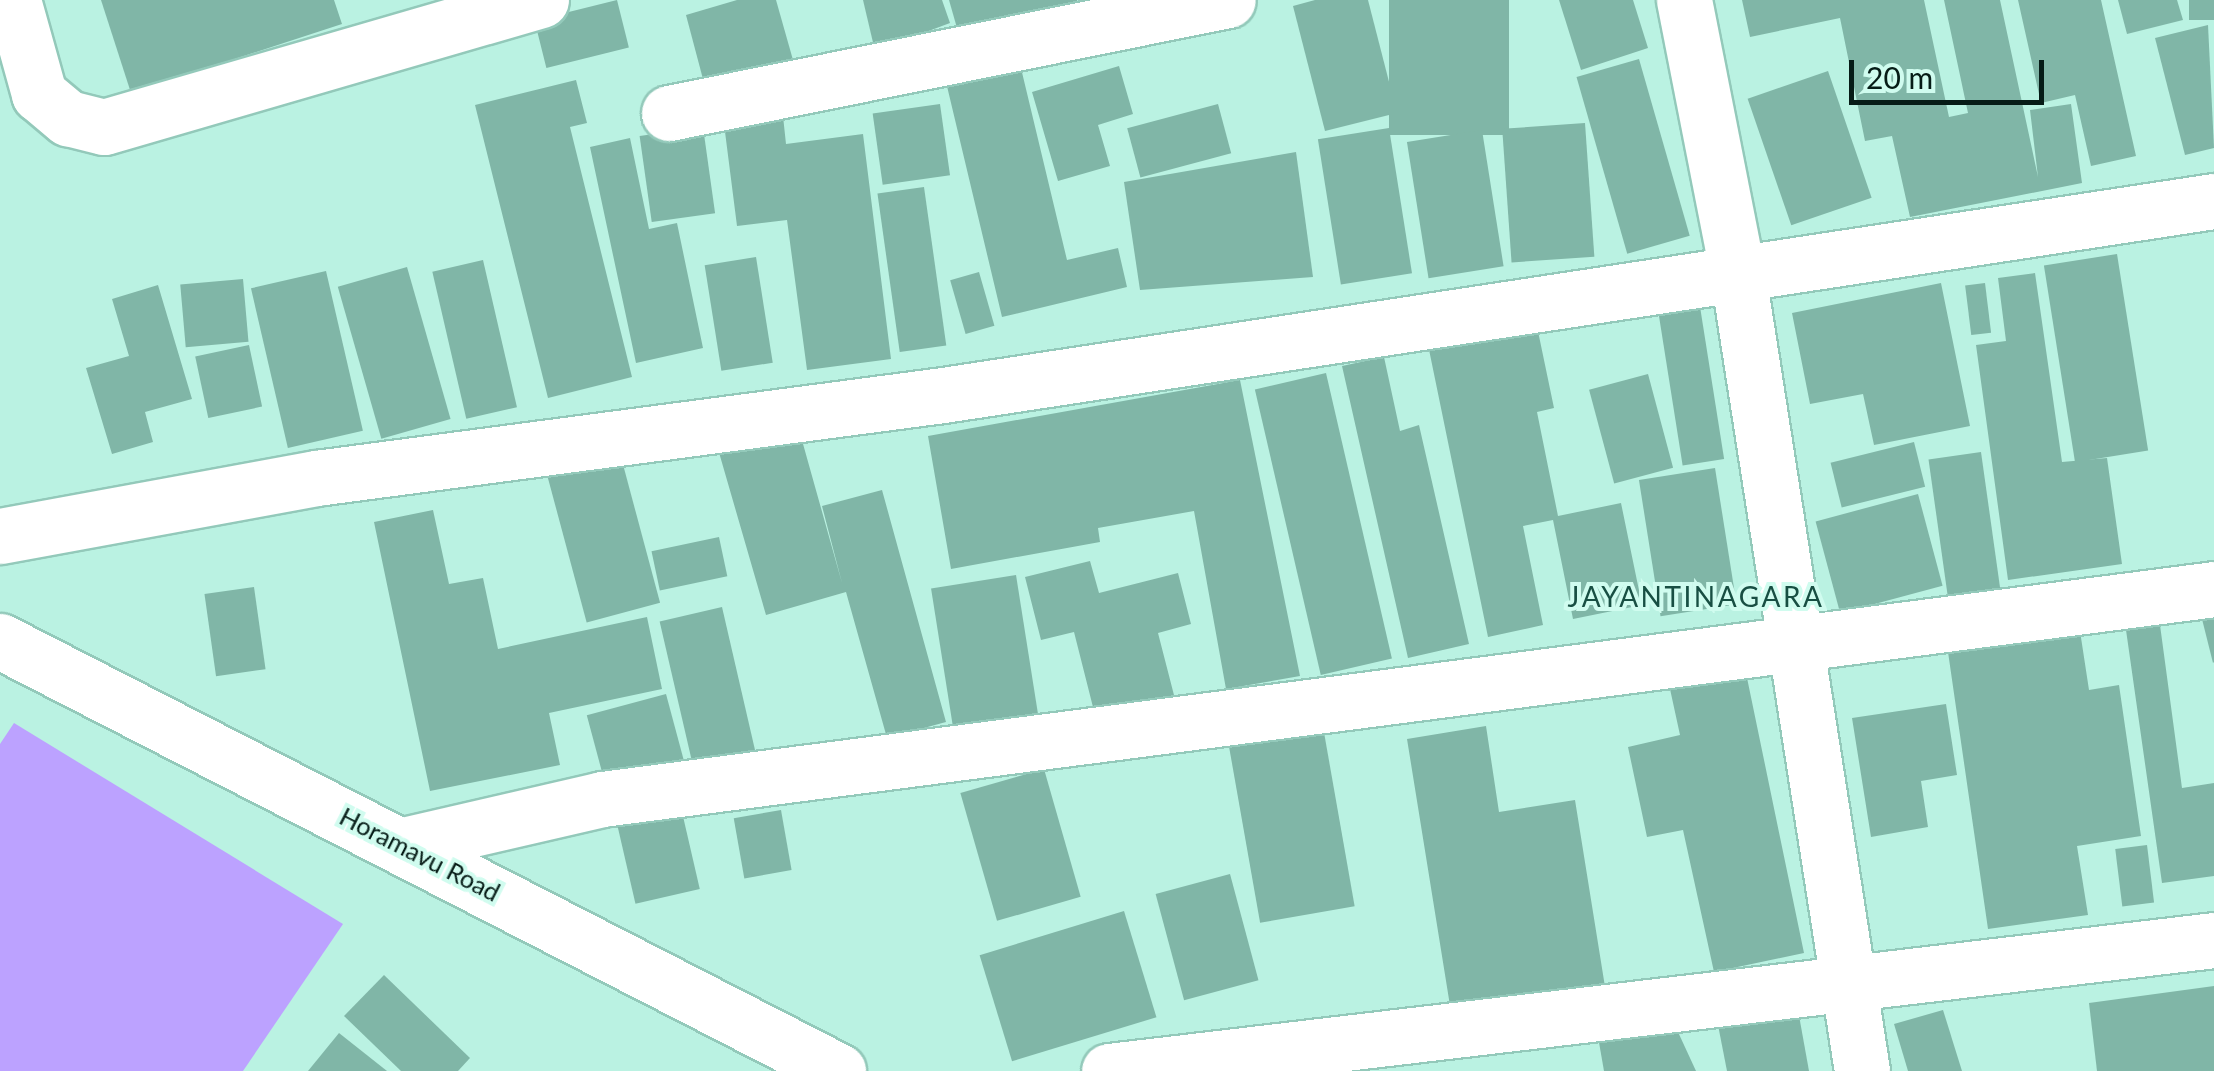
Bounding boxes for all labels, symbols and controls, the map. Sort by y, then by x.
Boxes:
scale bar [1854,40,2049,102]
text: 20 m [1866,59,1933,95]
district label: JAYANTINAGARA [1568,579,1824,613]
street label: Horamavu Road [335,801,505,907]

